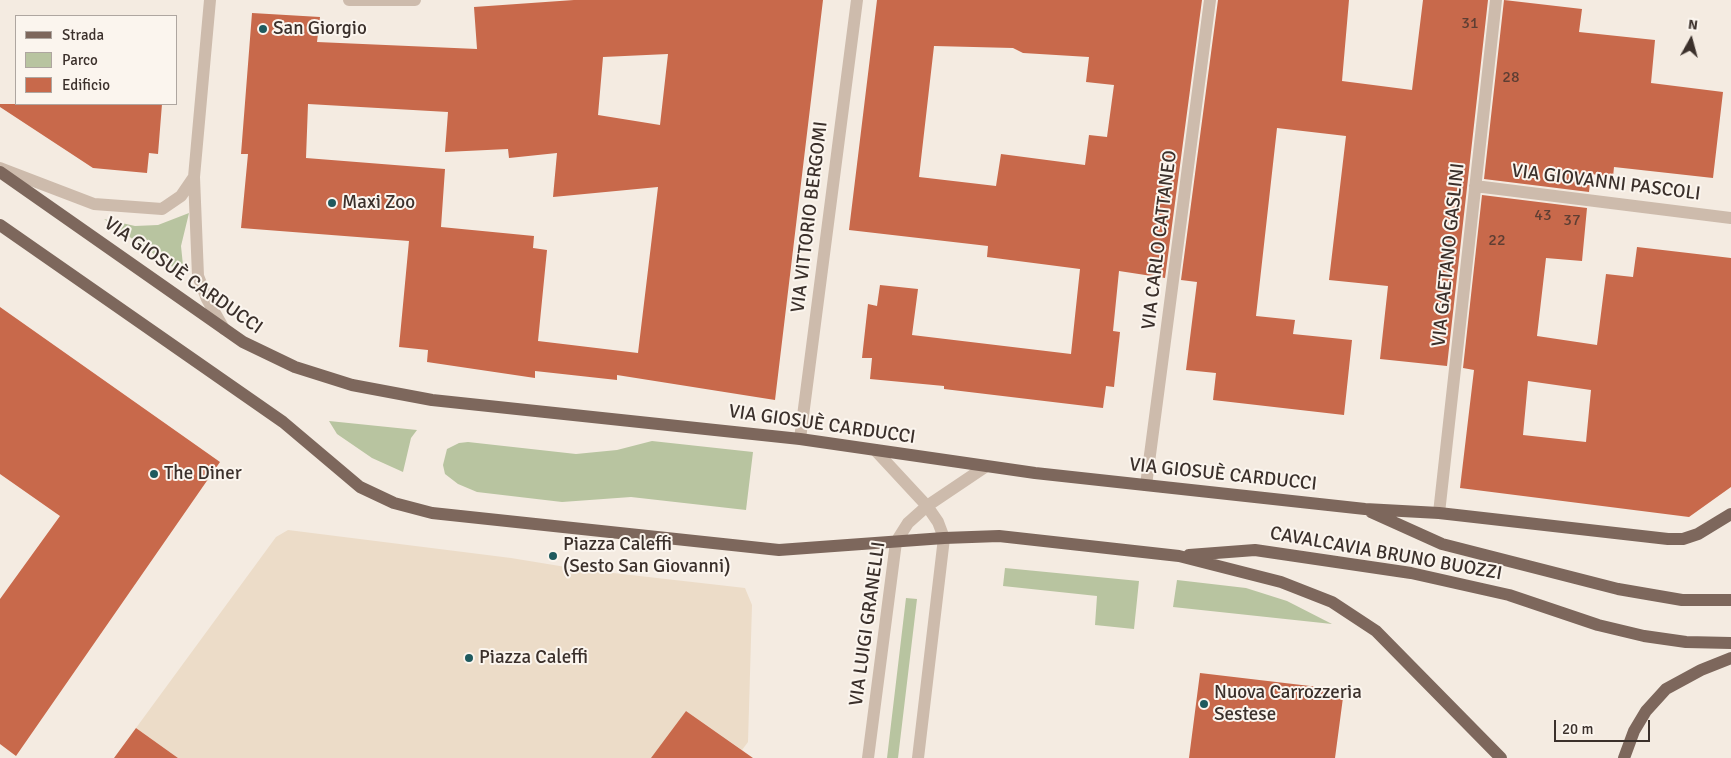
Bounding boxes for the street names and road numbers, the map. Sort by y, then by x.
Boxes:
street label: VIA VITTORIO BERGOMI [787,120,833,314]
street label: VIA CARLO CATTANEO [1138,149,1182,331]
street label: VIA GIOVANNI PASCOLI [1510,160,1702,206]
street label: VIA GAETANO GASLINI [1428,162,1470,348]
street label: VIA GIOSUÈ CARDUCCI [99,213,267,339]
street label: VIA GIOSUÈ CARDUCCI [727,401,917,449]
street label: VIA GIOSUÈ CARDUCCI [1128,454,1318,496]
street label: CAVALCAVIA BRUNO BUOZZI [1268,522,1504,586]
street label: VIA LUIGI GRANELLI [845,540,891,708]

